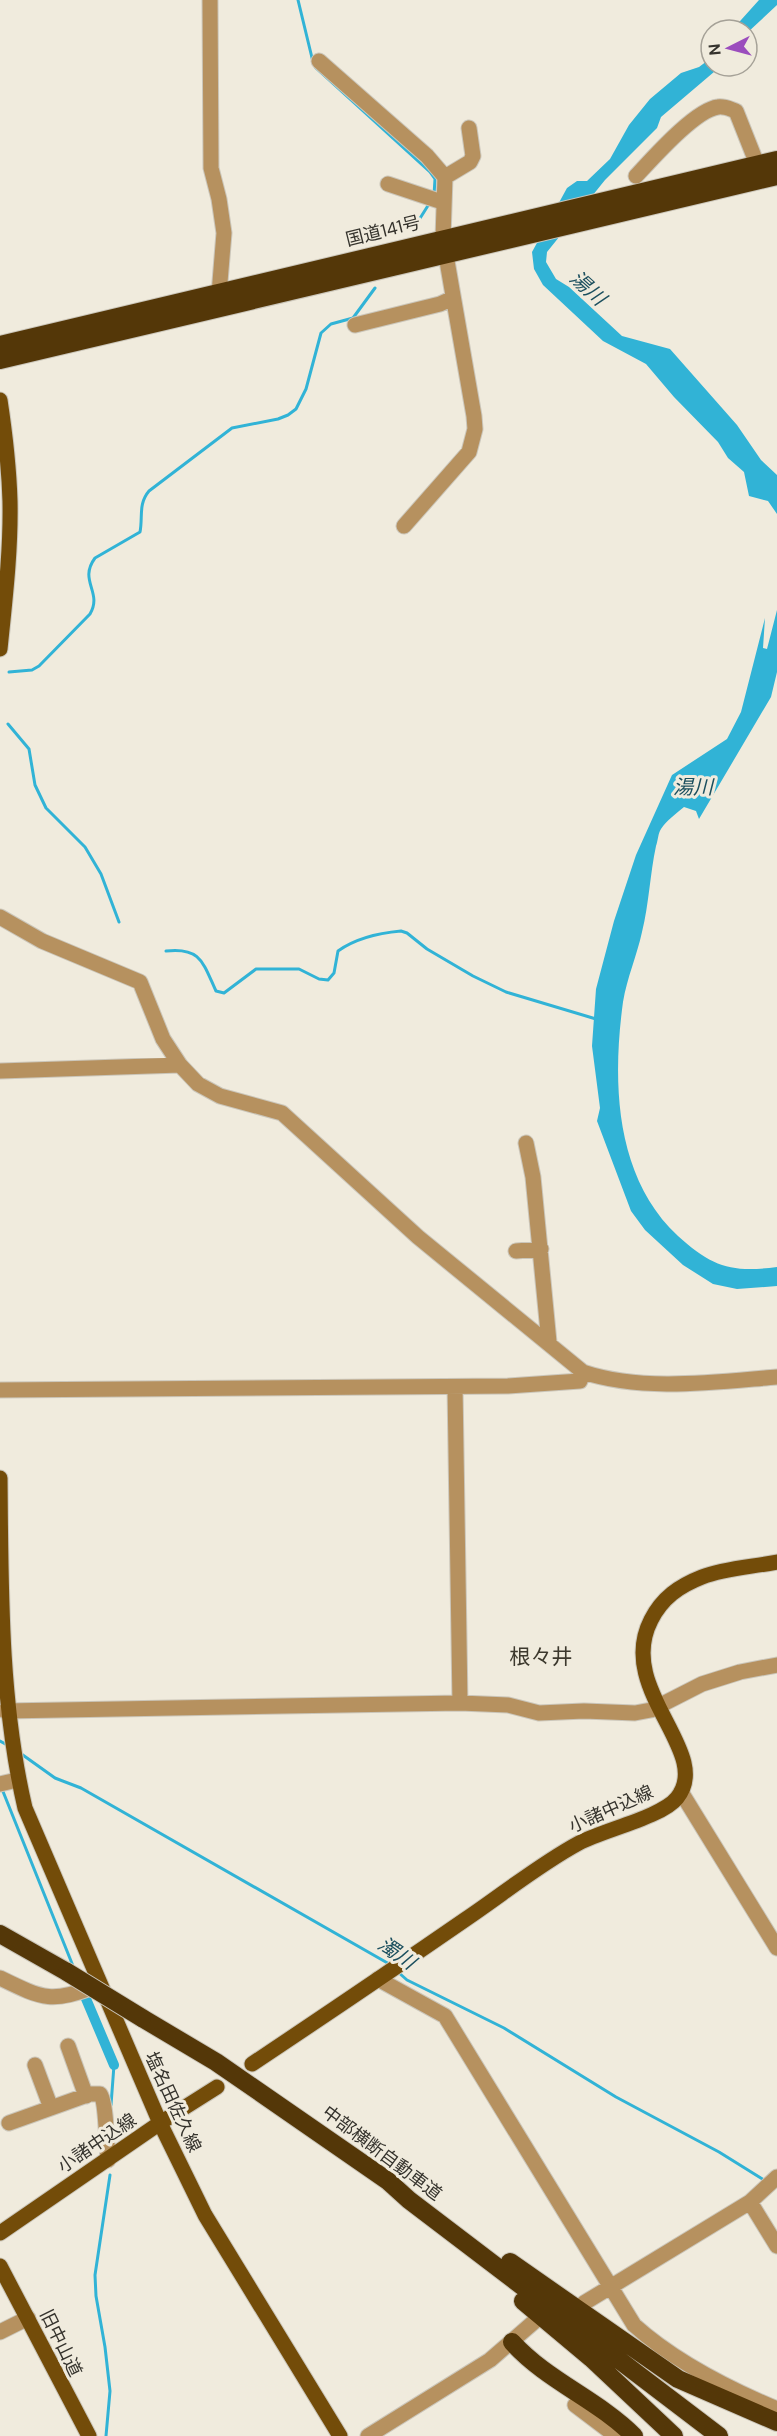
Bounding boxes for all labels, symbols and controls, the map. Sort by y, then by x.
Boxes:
north arrow [699,18,759,78]
text: N [704,43,726,56]
street label: 国道141号 [343,210,423,252]
water label: 湯川 [564,265,613,312]
water label: 湯川 [673,774,715,800]
district label: 根々井 [510,1643,573,1671]
street label: 小諸中込線 [565,1780,657,1838]
water label: 濁川 [373,1931,422,1976]
street label: 塩名田佐久線 [139,2048,207,2156]
street label: 中部横断自動車道 [317,2100,447,2206]
street label: 小諸中込線 [53,2108,141,2178]
street label: 旧中山道 [34,2305,88,2381]

